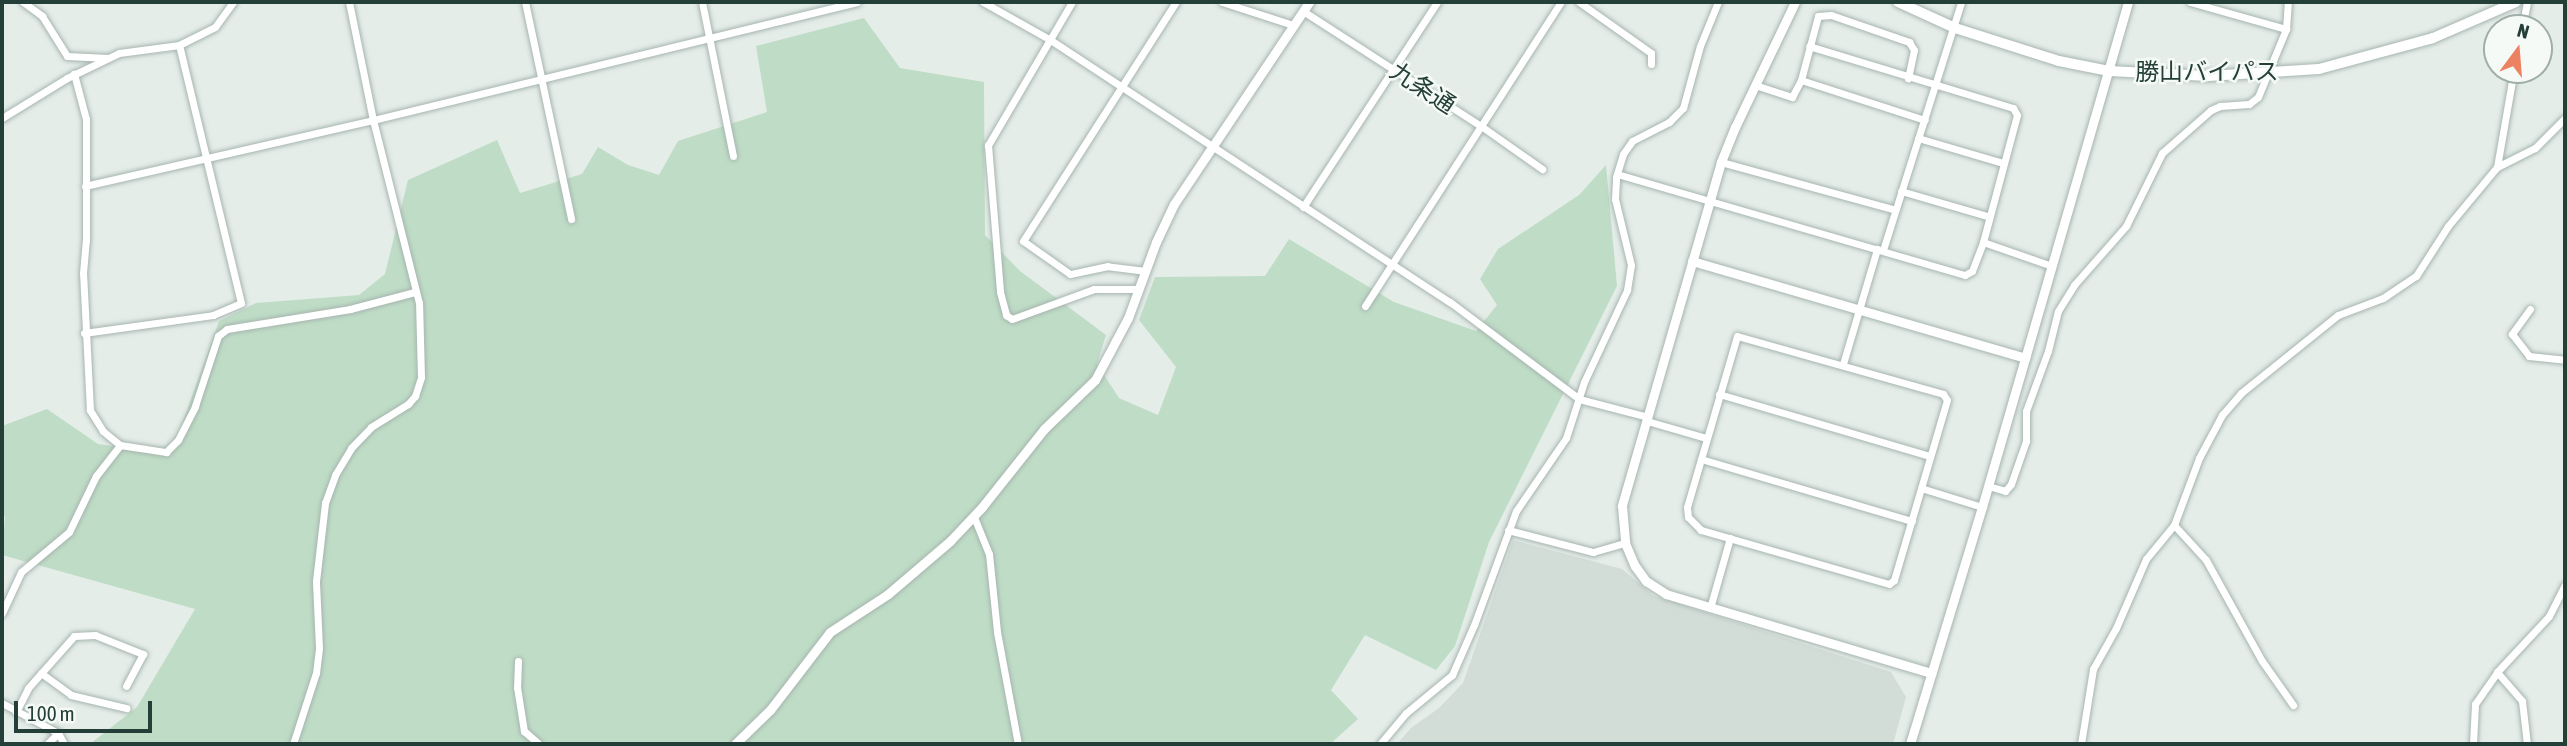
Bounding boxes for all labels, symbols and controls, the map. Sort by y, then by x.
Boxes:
north arrow [2483,14,2553,84]
text: N [2515,19,2532,43]
street label: 九条通 [1385,56,1461,120]
street label: 勝山バイパス [2135,58,2279,86]
scale bar [18,686,156,730]
text: 100 m [27,701,75,725]

